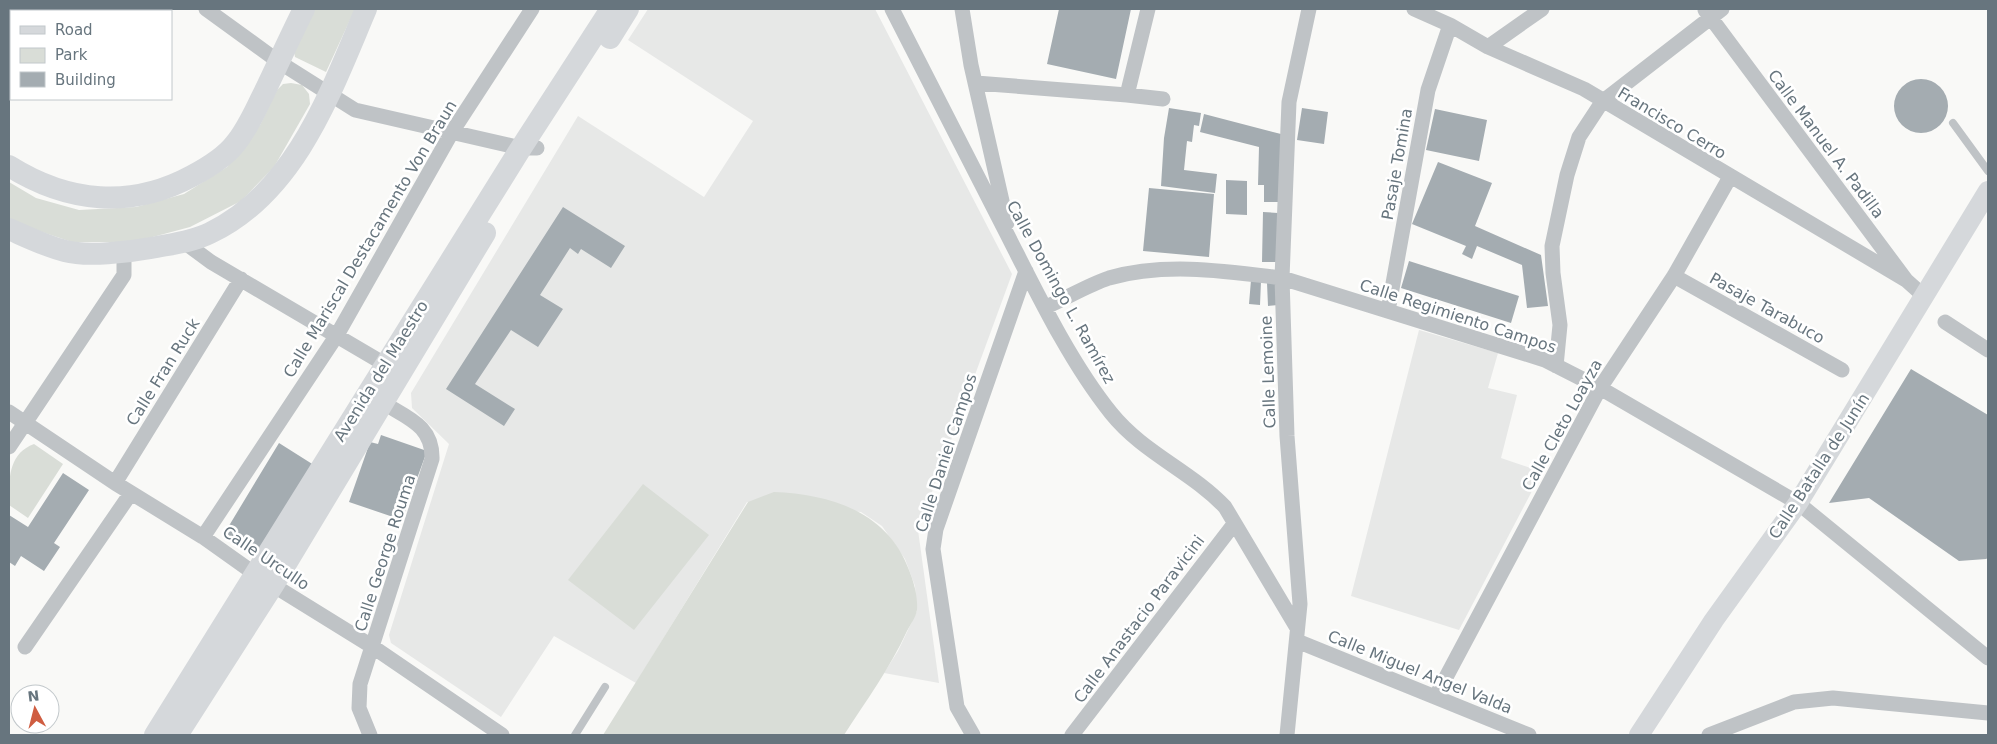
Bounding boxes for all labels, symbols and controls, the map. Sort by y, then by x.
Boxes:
legend [10,10,172,100]
text: Road [55,21,93,39]
text: Park [55,46,88,64]
street label: Calle Manuel A. Padilla [1764,66,1888,222]
text: Building [55,71,116,89]
street label: Francisco Cerro [1614,83,1730,163]
street label: Calle Mariscal Destacamento Von Braun [279,97,461,381]
street label: Pasaje Tomina [1378,107,1416,221]
street label: Calle Domingo L. Ramírez [1003,197,1119,387]
street label: Pasaje Tarabuco [1706,269,1828,347]
street label: Calle Regimiento Campos [1357,275,1559,357]
street label: Avenida del Maestro [330,297,432,445]
street label: Calle Fran Ruck [122,314,204,429]
street label: Calle Lemoine [1257,315,1279,429]
street label: Calle Cleto Loayza [1518,356,1606,494]
street label: Calle Daniel Campos [911,371,981,535]
street label: Calle Batalla de Junín [1765,389,1873,543]
street label: Calle George Rouma [351,472,419,634]
street label: Calle Urcullo [219,522,313,594]
street label: Calle Anastacio Paravicini [1070,531,1208,707]
street label: Calle Miguel Angel Valda [1325,626,1515,718]
north arrow [10,684,60,734]
text: N [27,687,40,705]

